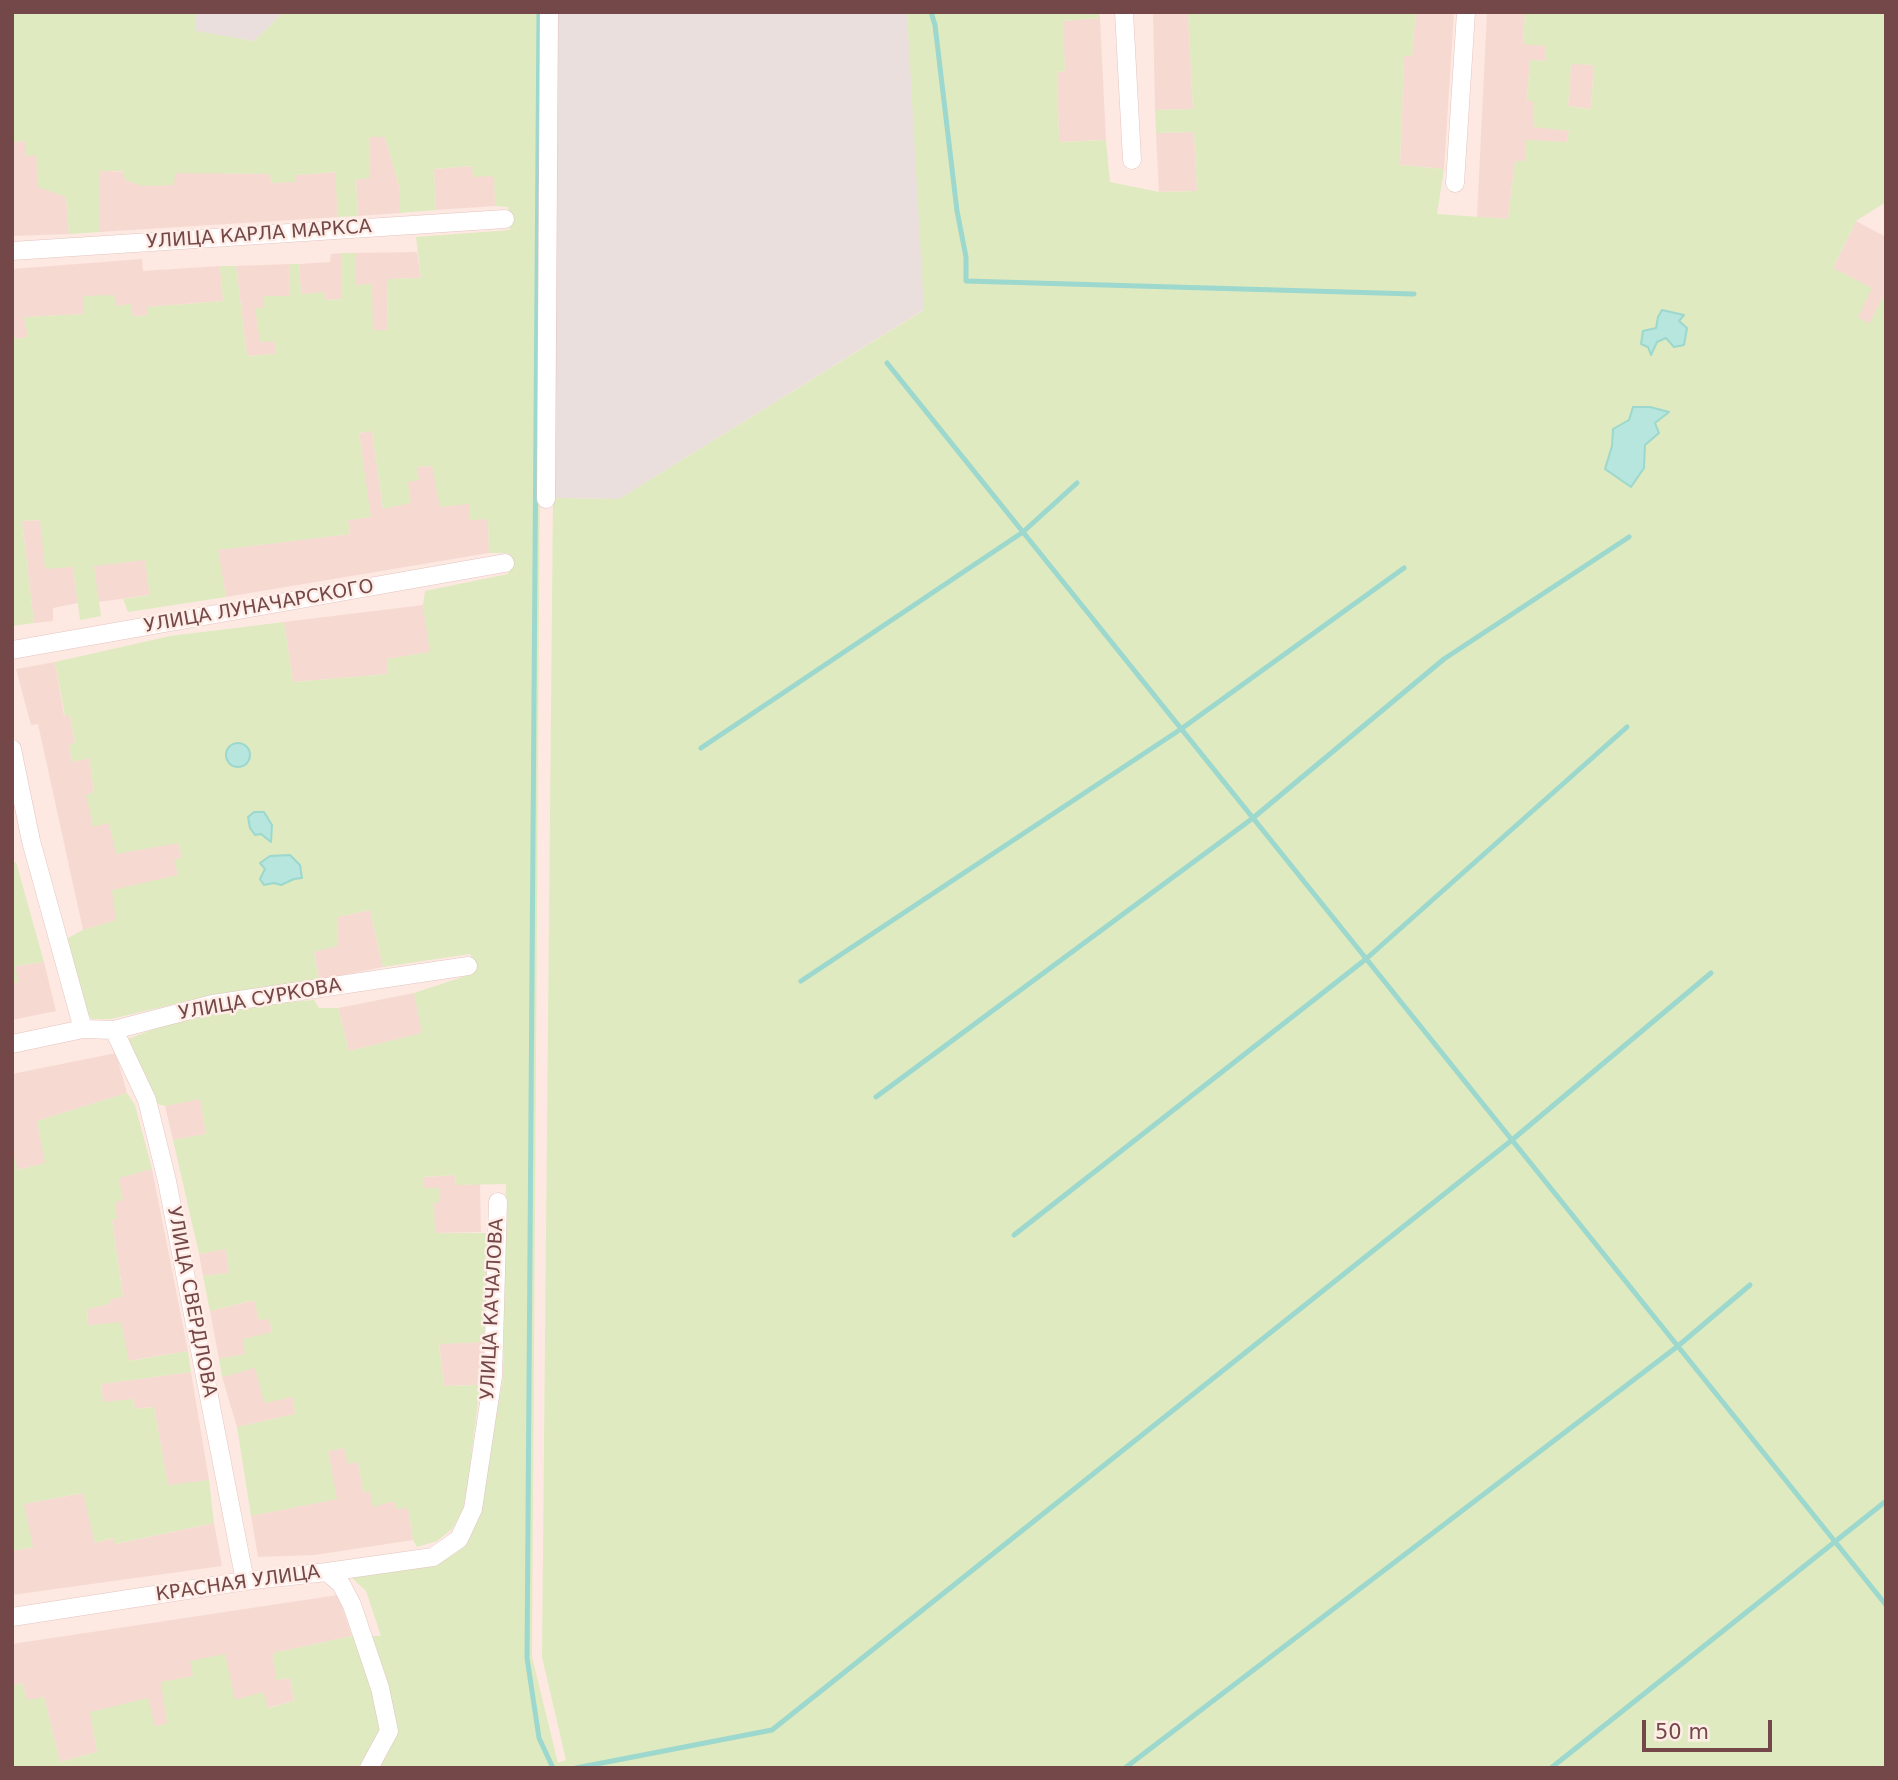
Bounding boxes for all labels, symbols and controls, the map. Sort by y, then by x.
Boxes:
street label: УЛИЦА КАРЛА МАРКСА [146,216,372,254]
street label: УЛИЦА ЛУНАЧАРСКОГО [142,576,376,638]
street label: УЛИЦА СУРКОВА [177,974,343,1026]
street label: УЛИЦА СВЕРДЛОВА [161,1205,221,1399]
street label: УЛИЦА КАЧАЛОВА [477,1218,509,1400]
street label: КРАСНАЯ УЛИЦА [154,1561,322,1607]
scale bar [1646,1706,1776,1750]
text: 50 m [1655,1720,1709,1744]

